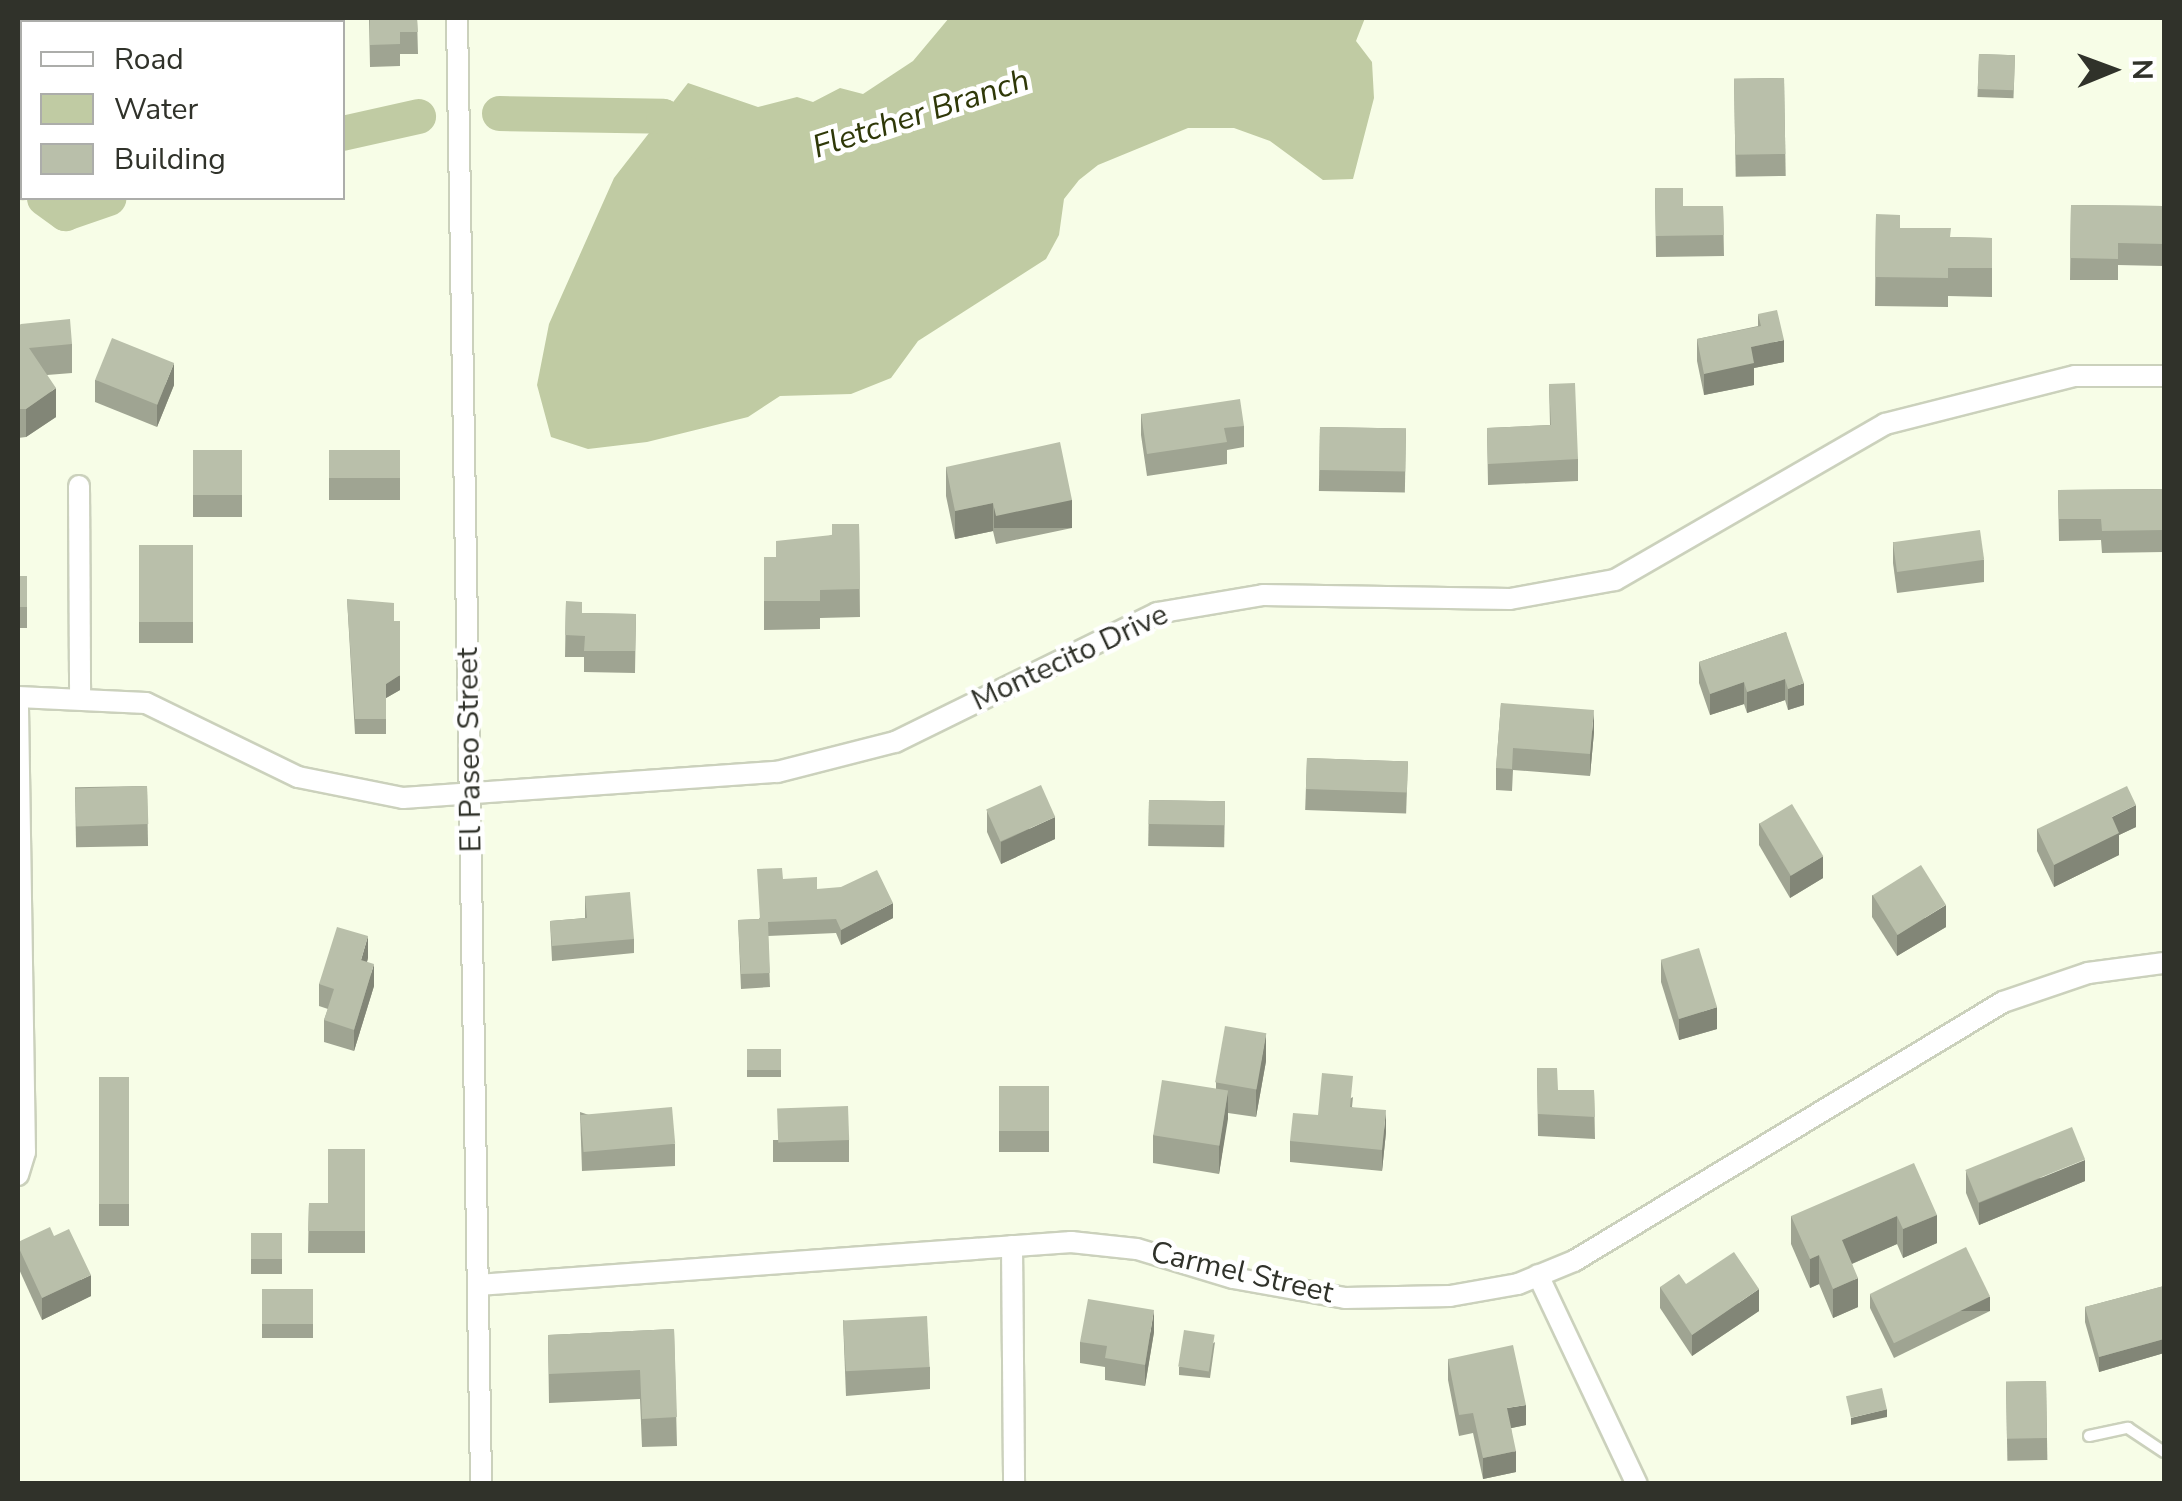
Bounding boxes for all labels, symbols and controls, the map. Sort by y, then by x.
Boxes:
legend [20,20,345,200]
north arrow [2062,20,2162,120]
text: Road [114,39,184,80]
text: N [2123,59,2161,80]
water label: Fletcher Branch [808,61,1034,167]
text: Water [114,89,198,130]
text: Building [114,139,226,180]
street label: Montecito Drive [966,597,1174,719]
street label: El Paseo Street [450,647,490,853]
street label: Carmel Street [1147,1234,1337,1312]

